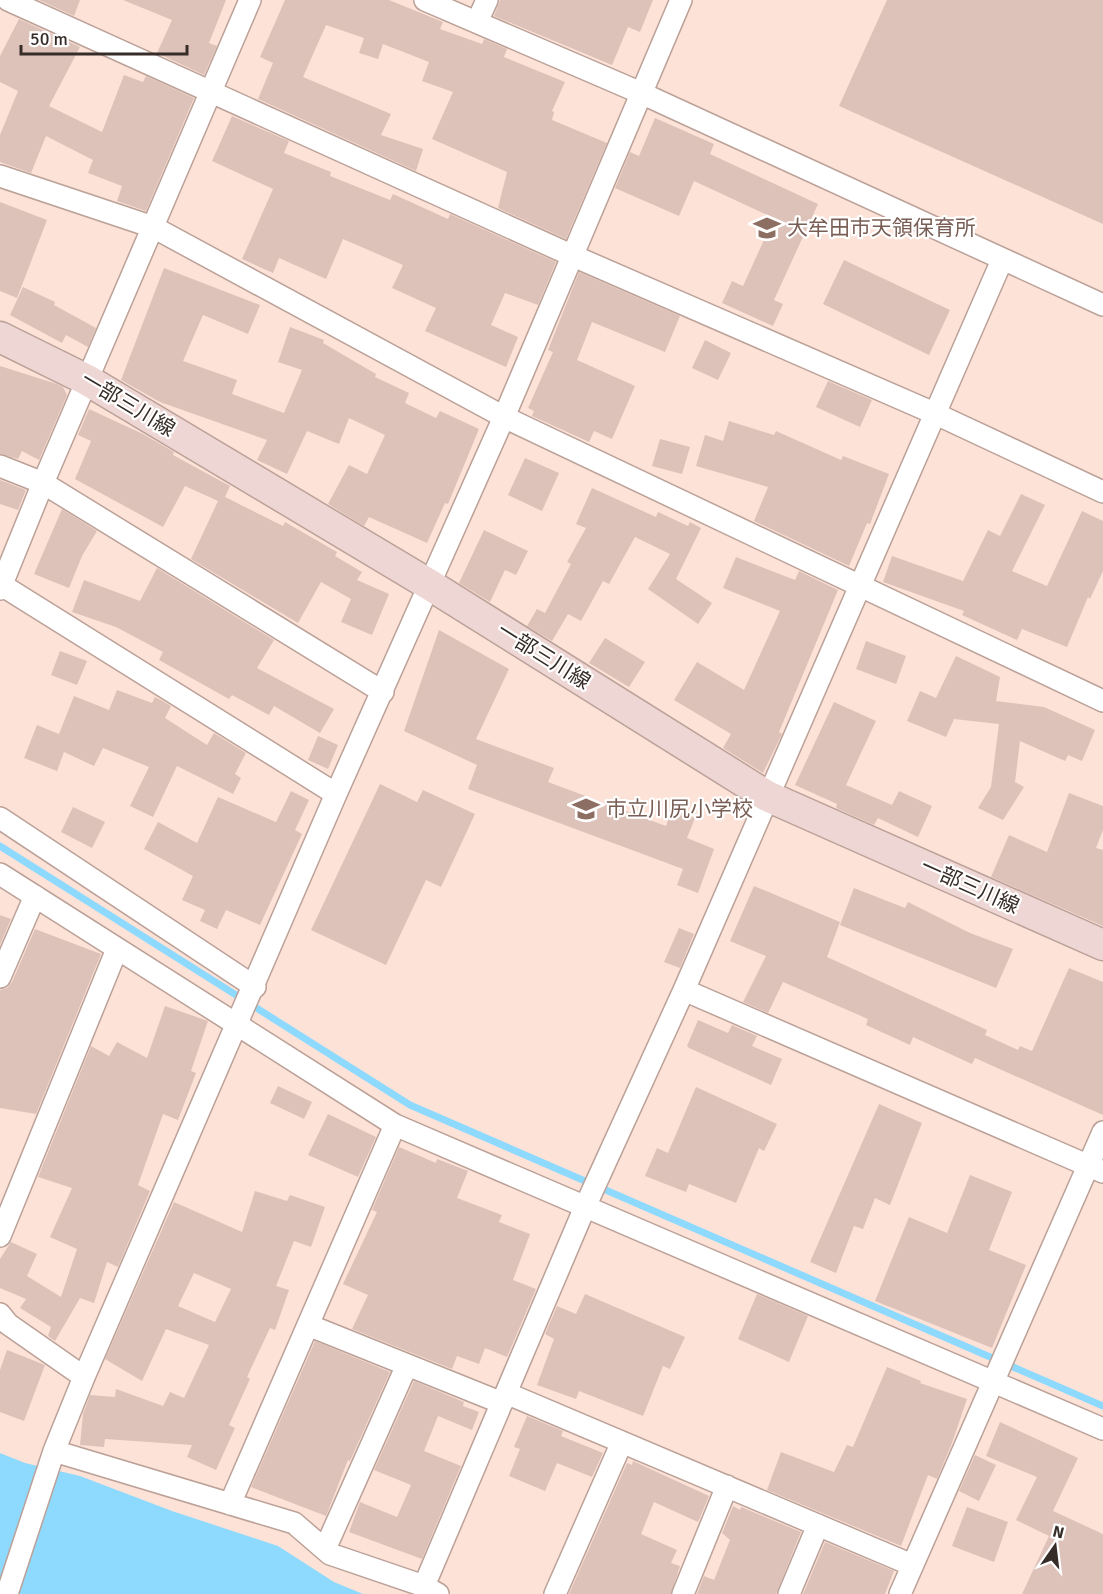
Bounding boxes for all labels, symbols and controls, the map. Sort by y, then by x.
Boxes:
scale bar [21,18,188,56]
text: 50 m [30,28,68,50]
school or university icon: 大牟田市天領保育所 [752,213,782,243]
place label: 大牟田市天領保育所 [787,215,976,241]
street label: 一部三川線 [76,366,180,442]
street label: 一部三川線 [493,617,595,695]
school or university icon: 市立川尻小学校 [571,794,601,824]
place label: 市立川尻小学校 [606,796,753,822]
street label: 一部三川線 [917,853,1023,919]
north arrow [1025,1516,1085,1576]
text: N [1051,1521,1066,1543]

